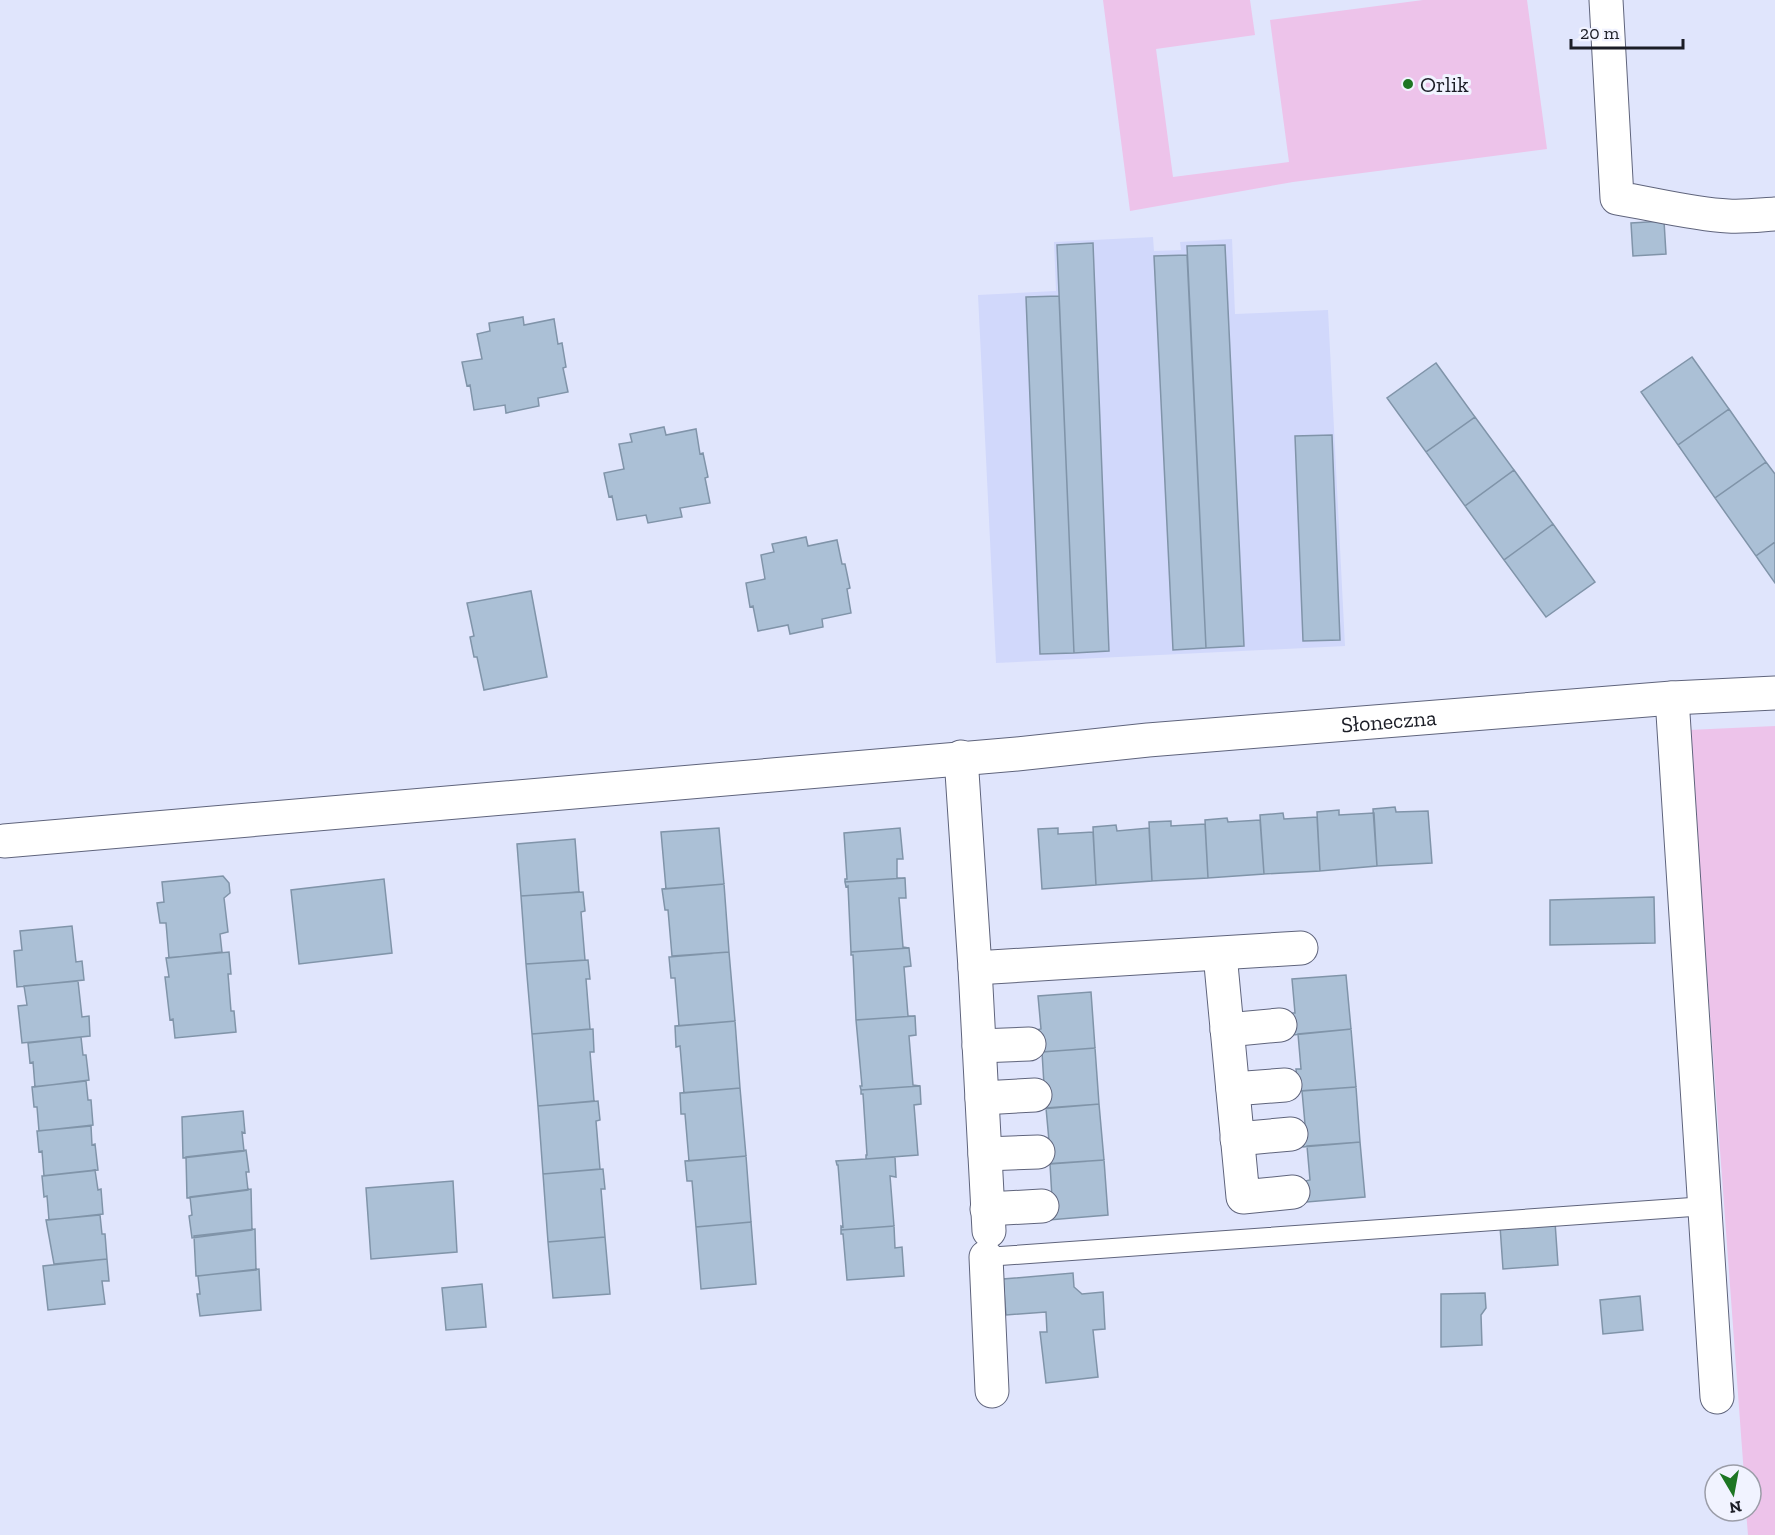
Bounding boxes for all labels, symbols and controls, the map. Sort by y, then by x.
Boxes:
scale bar [1571,12,1684,50]
text: 20 m [1580,22,1620,44]
place label: Orlik [1420,71,1469,98]
marker: Orlik [1401,77,1415,91]
street label: Słoneczna [1340,704,1438,738]
north arrow [1703,1463,1763,1523]
text: N [1728,1497,1743,1518]

